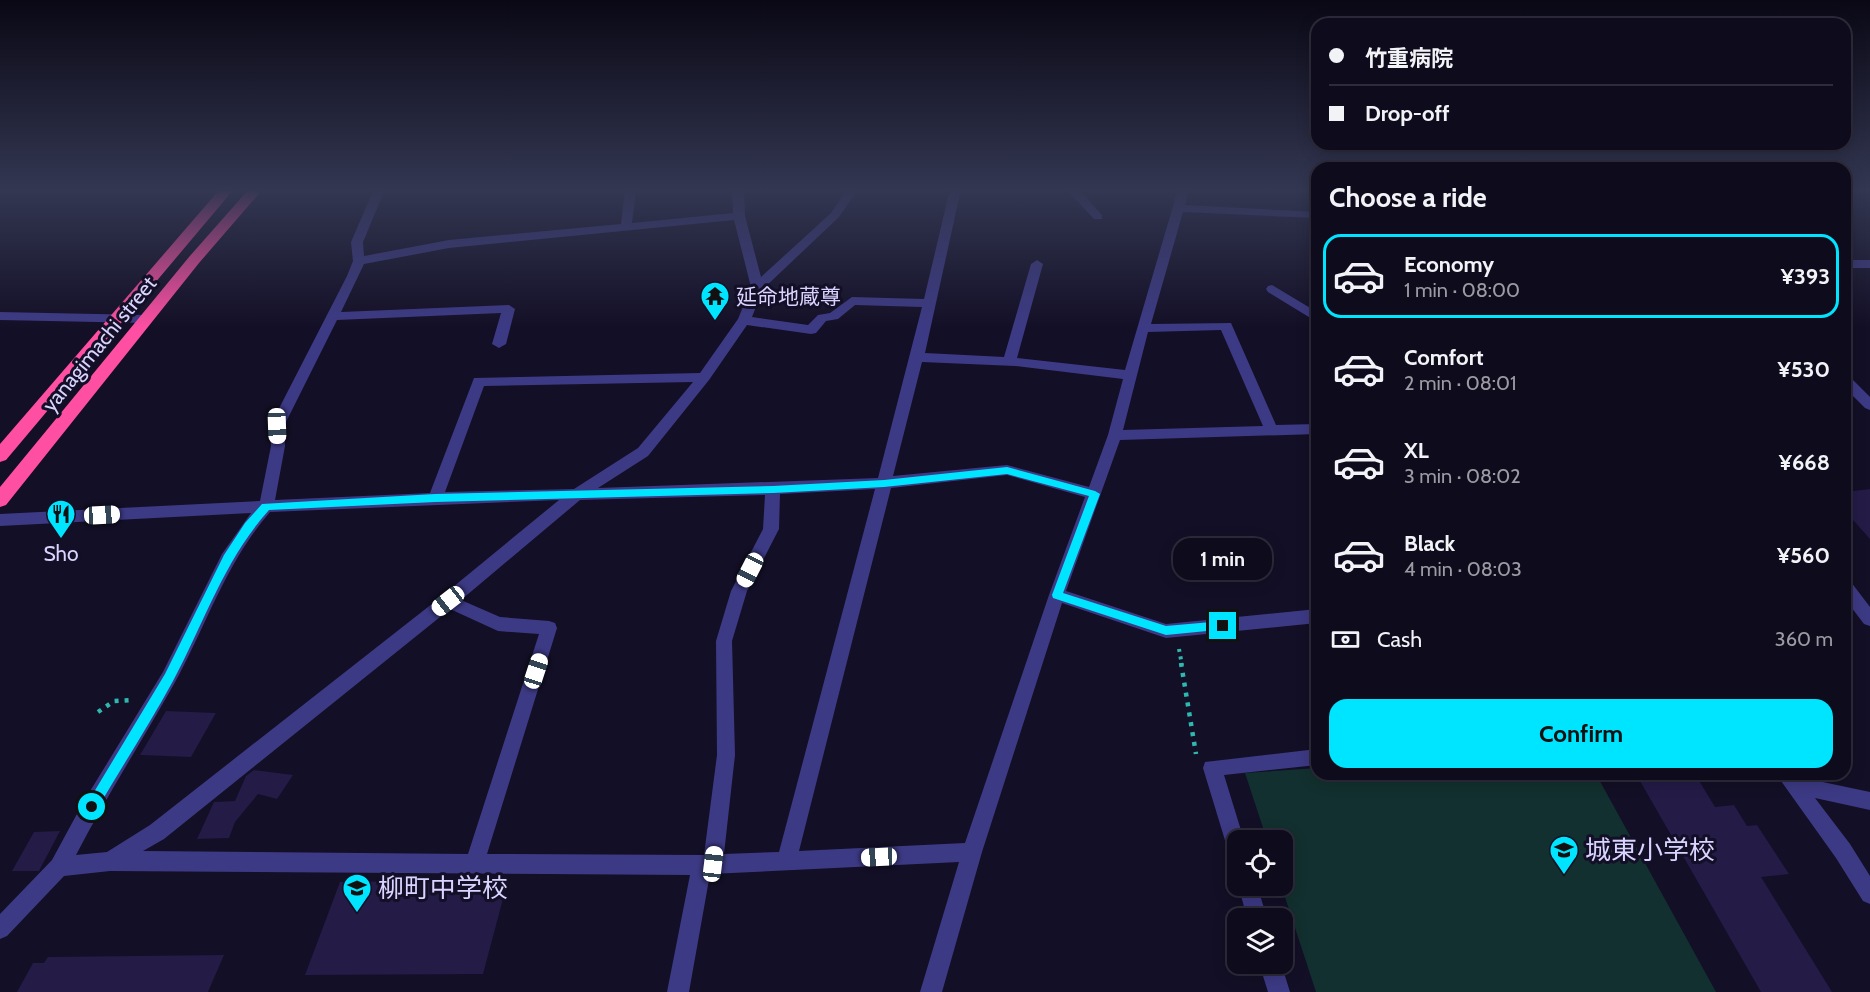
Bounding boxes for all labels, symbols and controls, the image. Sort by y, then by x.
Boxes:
text: 竹重病院 [1365,45,1453,72]
text: Drop-off [1365,100,1449,127]
text: Choose a ride [1329,181,1487,214]
icon: car [1332,249,1386,303]
text: Economy [1404,251,1494,278]
text: ¥393 [1781,263,1830,290]
street label: yanagimachi street [37,271,161,417]
text: 1 min · 08:00 [1404,278,1520,302]
temple icon: 延命地蔵尊 [699,280,731,322]
place label: 延命地蔵尊 [736,284,841,309]
icon: car [1332,342,1386,396]
text: Comfort [1404,344,1483,371]
text: ¥530 [1778,356,1830,383]
text: 2 min · 08:01 [1404,371,1516,395]
car [267,408,287,444]
icon: car [1332,435,1386,489]
text: XL [1404,437,1429,464]
text: ¥668 [1779,449,1830,476]
text: 3 min · 08:02 [1404,464,1521,488]
restaurant icon: Sho [45,498,77,540]
car [84,505,120,525]
icon: car [1332,528,1386,582]
text: Black [1404,530,1455,557]
callout: 1 min [1174,539,1272,581]
place label: Sho [43,541,79,566]
text: ¥560 [1777,542,1830,569]
text: 1 min [1200,547,1245,571]
car [734,550,766,590]
text: 4 min · 08:03 [1404,557,1522,581]
car [428,583,468,619]
route end [1209,612,1236,639]
icon: cash [1329,623,1362,656]
text: Cash [1377,626,1422,653]
text: 360 m [1775,627,1833,651]
car [522,651,550,691]
button: Confirm [1329,699,1833,768]
route start [78,793,105,820]
map controls [1227,830,1293,974]
button: locate [1227,830,1293,896]
school or university icon: 城東小学校 [1548,834,1580,876]
place label: 城東小学校 [1585,834,1715,866]
car [702,845,724,883]
car [861,847,897,867]
school or university icon: 柳町中学校 [341,872,373,914]
place label: 柳町中学校 [378,872,508,904]
button: layers [1227,908,1293,974]

